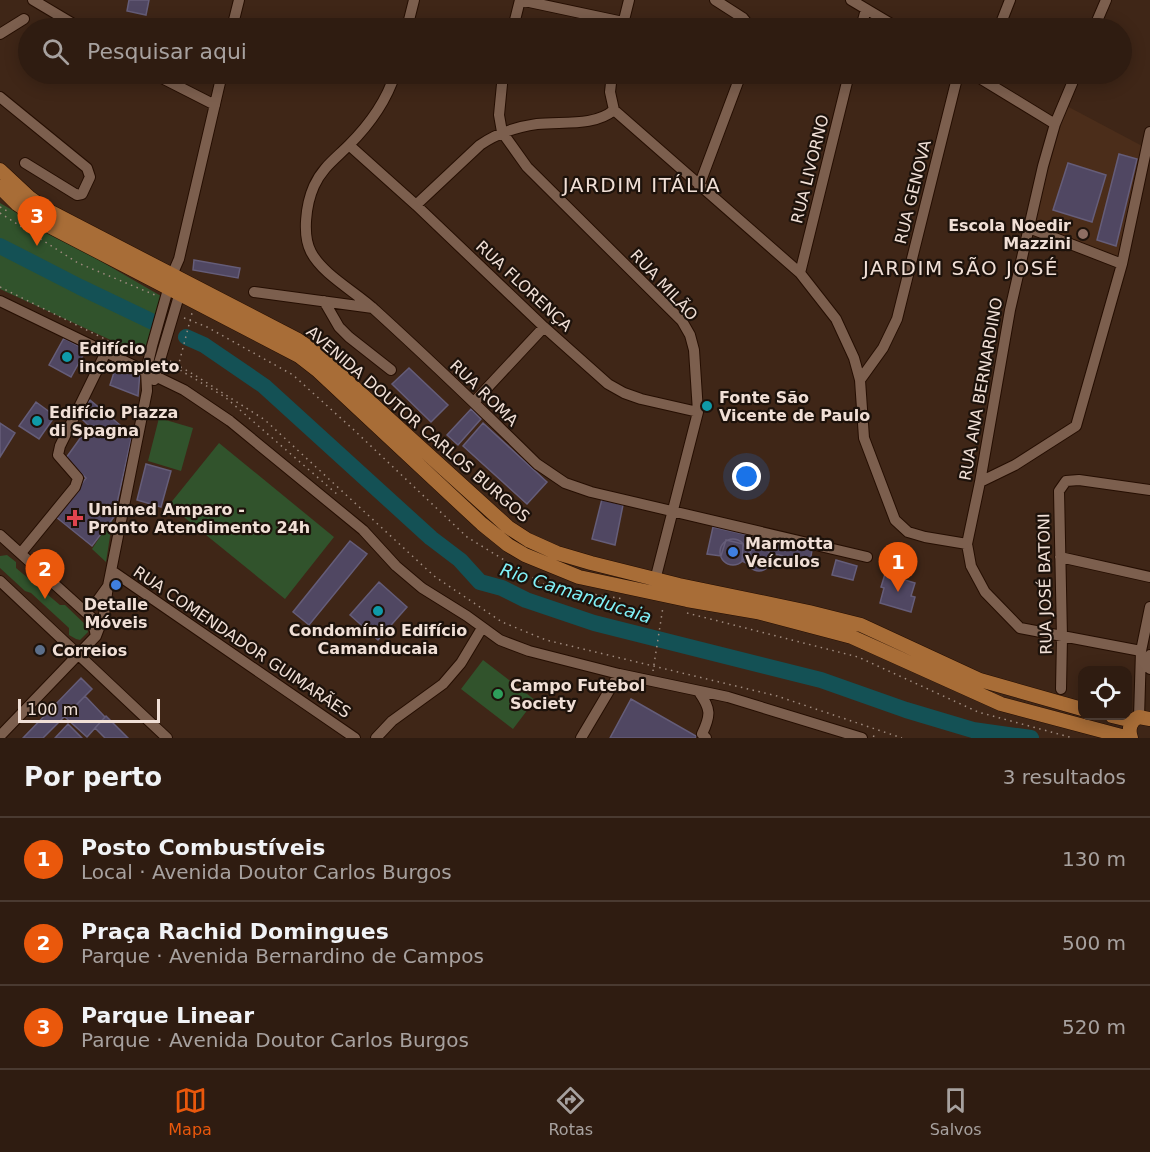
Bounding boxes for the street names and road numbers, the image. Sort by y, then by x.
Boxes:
street label: RUA LIVORNO [787,113,833,225]
street label: RUA GENOVA [891,138,935,246]
street label: RUA FLORENÇA [472,237,576,335]
street label: RUA MILÃO [626,246,702,324]
street label: RUA ANA BERNARDINO [956,296,1006,482]
street label: AVENIDA DOUTOR CARLOS BURGOS [303,322,533,526]
street label: RUA ROMA [446,356,522,430]
street label: RUA JOSÉ BATONI [1034,513,1056,655]
street label: RUA COMENDADOR GUIMARÃES [130,562,354,722]

